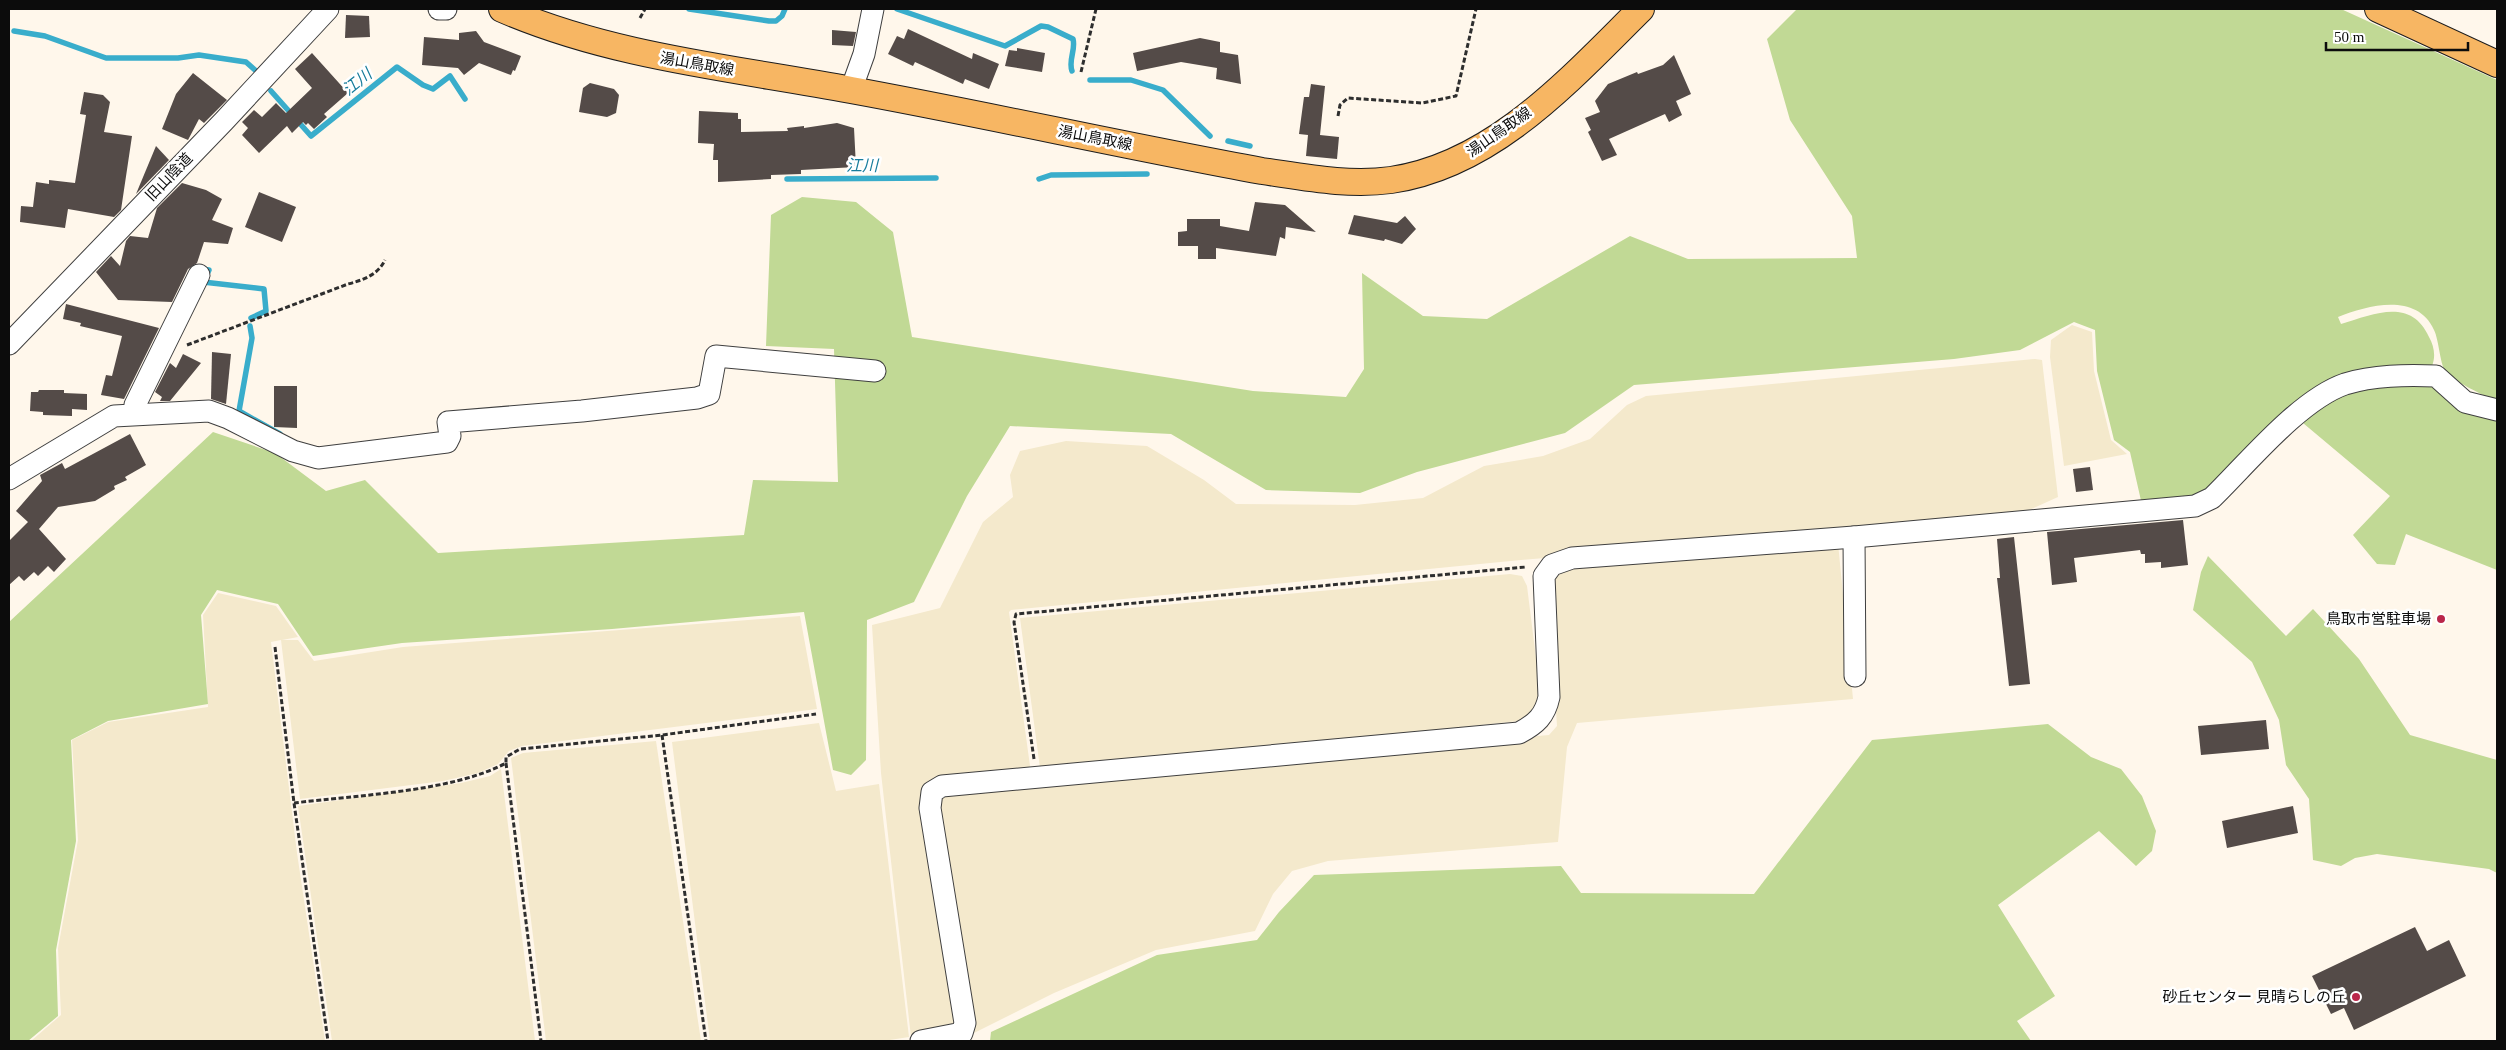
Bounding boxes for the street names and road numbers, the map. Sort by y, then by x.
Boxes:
street label: 湯山鳥取線 [659,50,735,78]
street label: 湯山鳥取線 [1464,104,1534,160]
street label: 湯山鳥取線 [1057,123,1133,153]
street label: 旧山陰道 [142,150,196,204]

